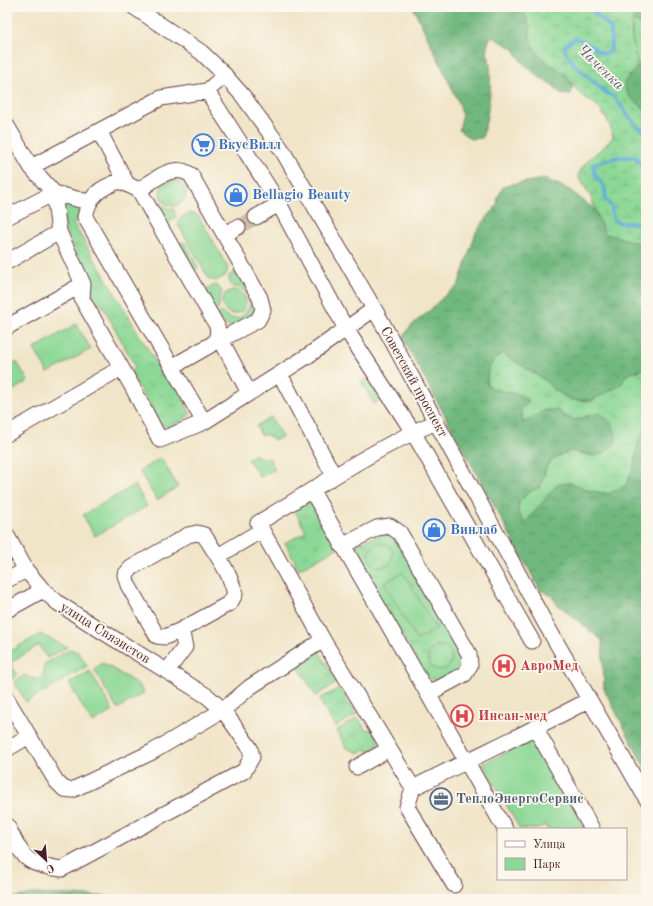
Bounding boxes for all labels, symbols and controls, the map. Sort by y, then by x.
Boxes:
water label: Чаченка [574,42,626,94]
supermarket icon: ВкусВилл [190,132,216,158]
place label: ВкусВилл [218,138,281,152]
shop icon: Bellagio Beauty [223,182,249,208]
place label: Bellagio Beauty [252,188,351,202]
street label: Советский проспект [378,324,450,440]
shop icon: Винлаб [421,517,447,543]
place label: Винлаб [450,523,497,537]
street label: улица Связистов [58,600,153,666]
hospital icon: АвроМед [491,653,517,679]
place label: АвроМед [520,659,579,673]
hospital icon: Инсан-мед [449,703,475,729]
place label: Инсан-мед [478,709,547,723]
office icon: ТеплоЭнергоСервис [428,786,454,812]
place label: ТеплоЭнергоСервис [456,792,584,806]
legend [497,828,627,880]
text: Улица [533,839,566,851]
north arrow [26,840,66,880]
text: Парк [533,859,561,871]
text: С [44,861,55,874]

